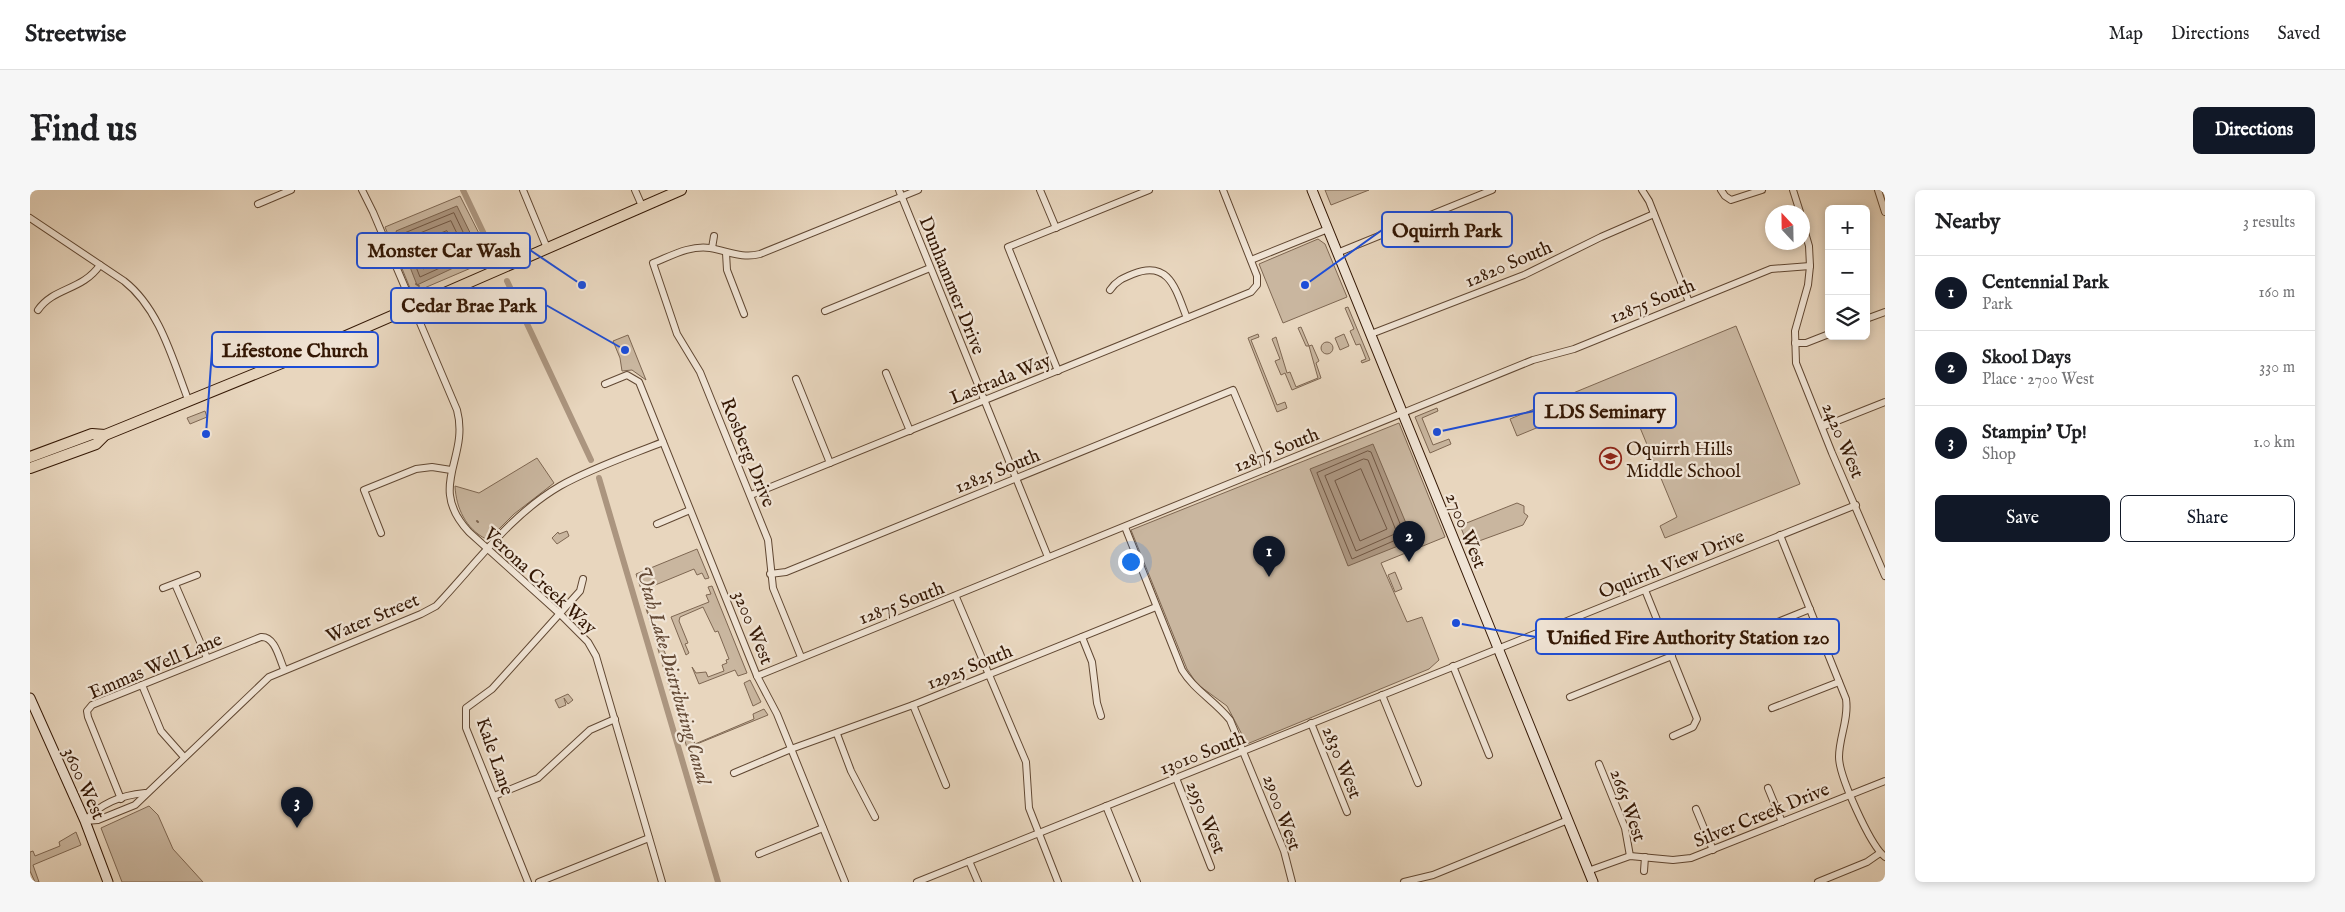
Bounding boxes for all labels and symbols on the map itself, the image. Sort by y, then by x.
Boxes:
north arrow [1765,205,1810,250]
callout: Oquirrh Park [1382,212,1512,247]
street label: Dunhammer Drive [912,213,990,359]
text: Oquirrh Park [1392,219,1503,244]
callout: Monster Car Wash [357,233,530,268]
street label: 12820 South [1462,236,1556,294]
text: Monster Car Wash [367,239,521,264]
street label: 12875 South [1607,274,1699,330]
callout: Cedar Brae Park [391,288,546,323]
text: Cedar Brae Park [401,294,538,319]
callout: Lifestone Church [212,332,378,367]
text: Lifestone Church [222,339,369,364]
street label: Lastrada Way [947,348,1055,411]
callout: LDS Seminary [1534,393,1676,428]
street label: Rosberg Drive [714,395,780,511]
street label: 2420 West [1816,399,1869,483]
text: LDS Seminary [1544,400,1667,425]
street label: 12875 South [1231,423,1323,479]
place label: Oquirrh Hills Middle School [1626,438,1741,484]
street label: 12825 South [952,444,1044,500]
school or university icon: Oquirrh Hills Middle School [1598,447,1622,471]
street label: 2700 West [1439,489,1491,573]
pin: 2 [1393,521,1425,562]
street label: Verona Creek Way [477,522,602,641]
street label: Oquirrh View Drive [1595,525,1748,605]
pin: 1 [1253,536,1285,577]
your location [1118,549,1144,575]
water label: Utah Lake Distributing Canal [628,563,716,790]
street label: 12875 South [856,577,948,631]
street label: 3200 West [726,587,778,669]
street label: Water Street [323,588,423,649]
callout: Unified Fire Authority Station 120 [1536,619,1839,654]
text: Unified Fire Authority Station 120 [1545,626,1830,651]
street label: Emmas Well Lane [85,628,226,706]
street label: 12925 South [923,640,1016,696]
street label: Kale Lane [470,715,519,799]
street label: 2830 West [1316,723,1367,803]
street label: 13010 South [1156,726,1249,781]
street label: 3600 West [57,744,110,824]
street label: 2665 West [1604,766,1651,845]
street label: 2900 West [1256,771,1306,854]
street label: 2950 West [1180,778,1231,858]
street label: Silver Creek Drive [1690,778,1833,854]
pin: 3 [281,787,313,828]

